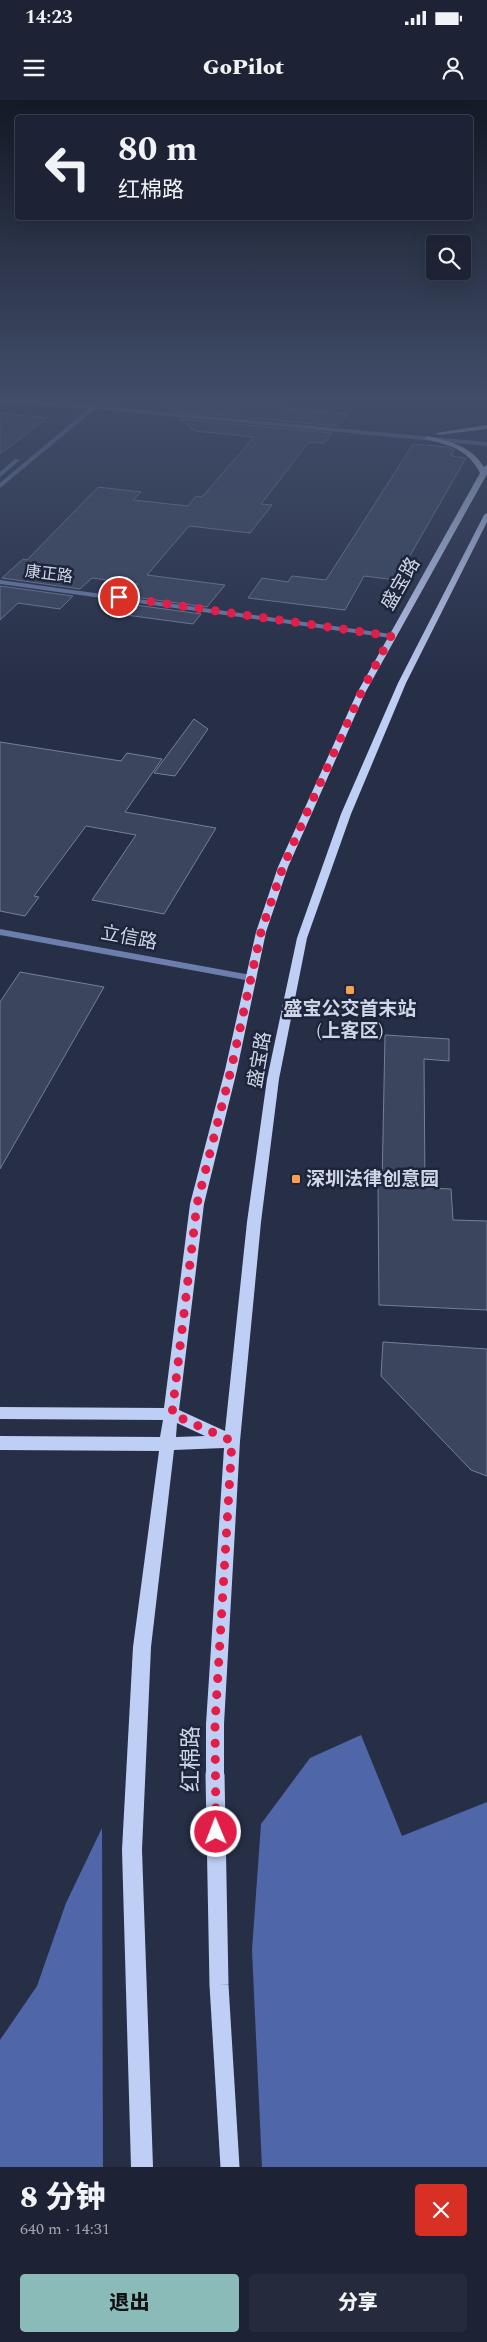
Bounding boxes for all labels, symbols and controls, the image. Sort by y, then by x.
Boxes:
text: 14:23 [25,3,73,32]
text: GoPilot [203,51,284,84]
icon: menu [20,54,48,82]
icon: person [439,54,467,82]
text: 80 m [118,123,198,176]
icon: left [35,135,100,200]
text: 红棉路 [118,174,184,207]
map controls [426,235,471,280]
button: search [426,235,471,280]
street label: 盛宝路 [374,552,428,616]
street label: 康正路 [24,559,74,589]
pin [98,576,140,618]
icon: arrive [105,583,133,611]
street label: 立信路 [98,918,160,958]
marker: 盛宝公交首末站 (上客区) [344,984,356,996]
place label: 盛宝公交首末站 (上客区) [283,995,417,1046]
street label: 盛宝路 [241,1029,279,1091]
place label: 深圳法律创意园 [306,1165,439,1194]
marker: 深圳法律创意园 [290,1173,302,1185]
street label: 红棉路 [175,1726,208,1792]
position arrow [189,1805,241,1857]
text: 8 分钟 [20,2175,106,2221]
button: close [415,2184,467,2236]
text: 640 m · 14:31 [20,2217,110,2241]
button: 退出 [20,2274,239,2332]
button: 分享 [249,2274,467,2332]

